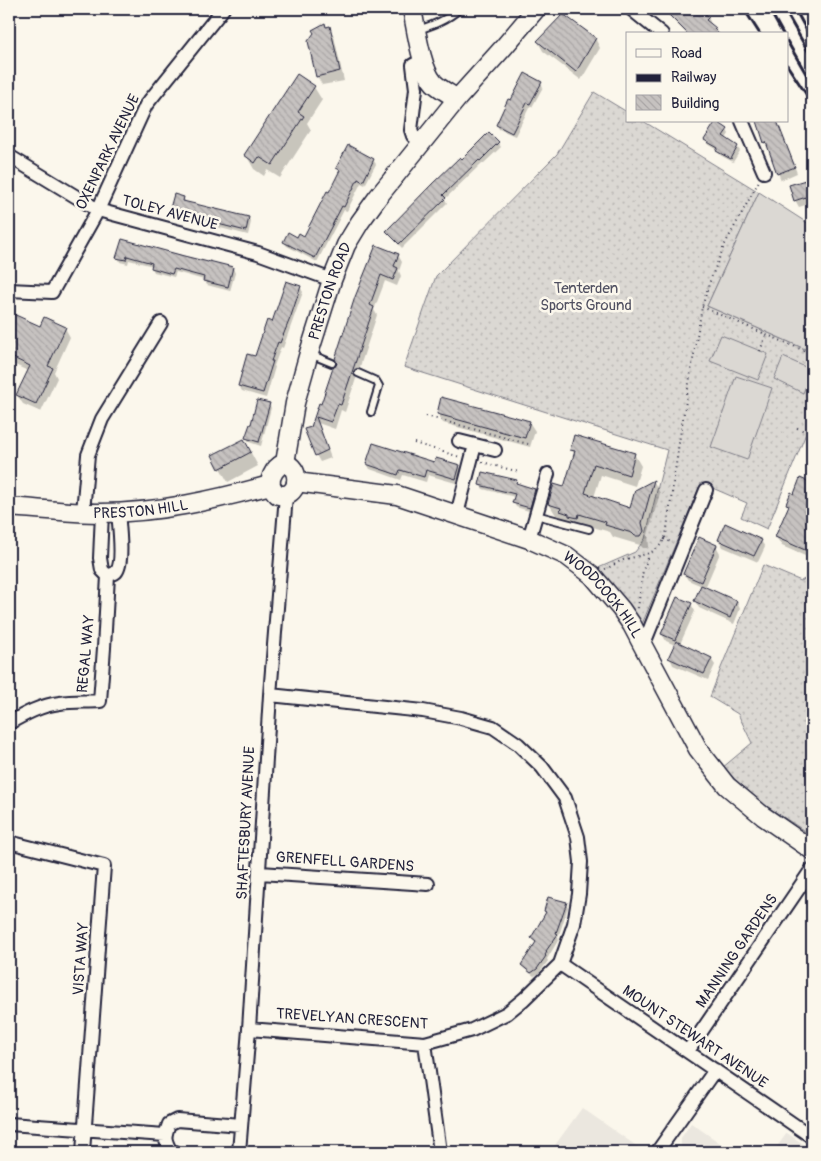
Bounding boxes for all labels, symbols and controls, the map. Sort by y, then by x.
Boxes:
legend [626,32,788,122]
text: Road [671,44,702,63]
text: Railway [671,68,717,87]
street label: OXENPARK AVENUE [72,91,144,213]
text: Building [671,94,719,113]
street label: TOLEY AVENUE [120,191,220,235]
street label: PRESTON ROAD [304,240,356,342]
park label: Tenterden Sports Ground [540,279,632,315]
street label: PRESTON HILL [93,495,190,523]
street label: WOODCOCK HILL [559,547,647,642]
street label: REGAL WAY [73,614,99,694]
street label: SHAFTESBURY AVENUE [232,746,260,900]
street label: GRENFELL GARDENS [275,848,415,876]
street label: MANNING GARDENS [692,890,782,1012]
street label: VISTA WAY [69,922,93,996]
street label: MOUNT STEWART AVENUE [619,981,772,1093]
street label: TREVELYAN CRESCENT [275,1004,429,1034]

